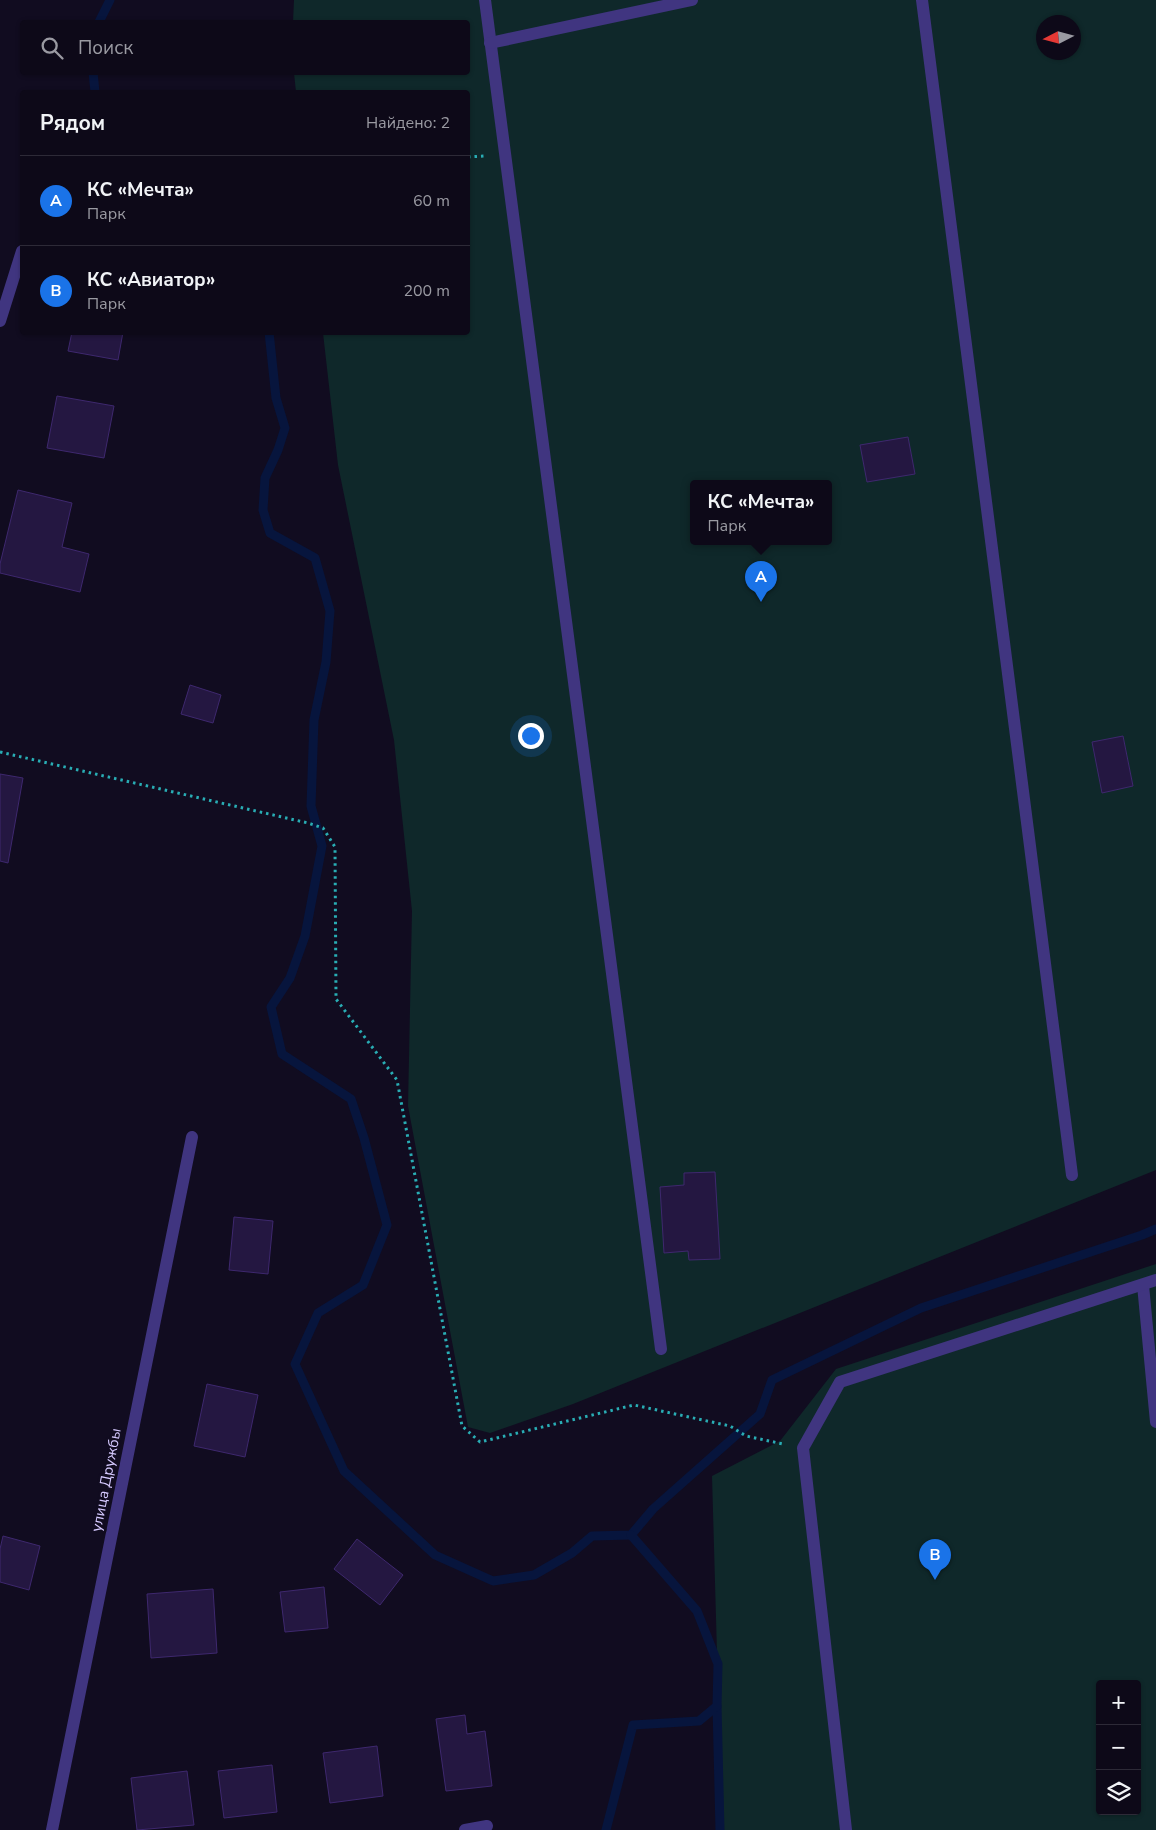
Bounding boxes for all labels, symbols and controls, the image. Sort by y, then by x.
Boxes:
north arrow [1036,15,1081,60]
search box [20,20,470,75]
icon: search [38,34,66,62]
text: Поиск [78,35,133,61]
text: Рядом [40,109,105,137]
text: Найдено: 2 [366,112,450,134]
text: КС «Мечта» [87,177,194,203]
text: A [50,190,62,212]
text: 60 m [413,190,450,212]
text: Парк [87,203,126,225]
text: КС «Авиатор» [87,267,215,293]
text: B [50,280,62,302]
text: 200 m [403,280,450,302]
text: Парк [87,293,126,315]
popup [690,480,832,545]
text: КС «Мечта» [708,489,815,515]
text: Парк [708,515,746,537]
pin: A [745,561,777,602]
your location [518,723,544,749]
street label: улица Дружбы [86,1426,126,1534]
pin: B [919,1539,951,1580]
map controls [1096,1680,1141,1815]
button: + [1096,1680,1141,1725]
button: − [1096,1725,1141,1770]
button: layers [1096,1770,1141,1815]

